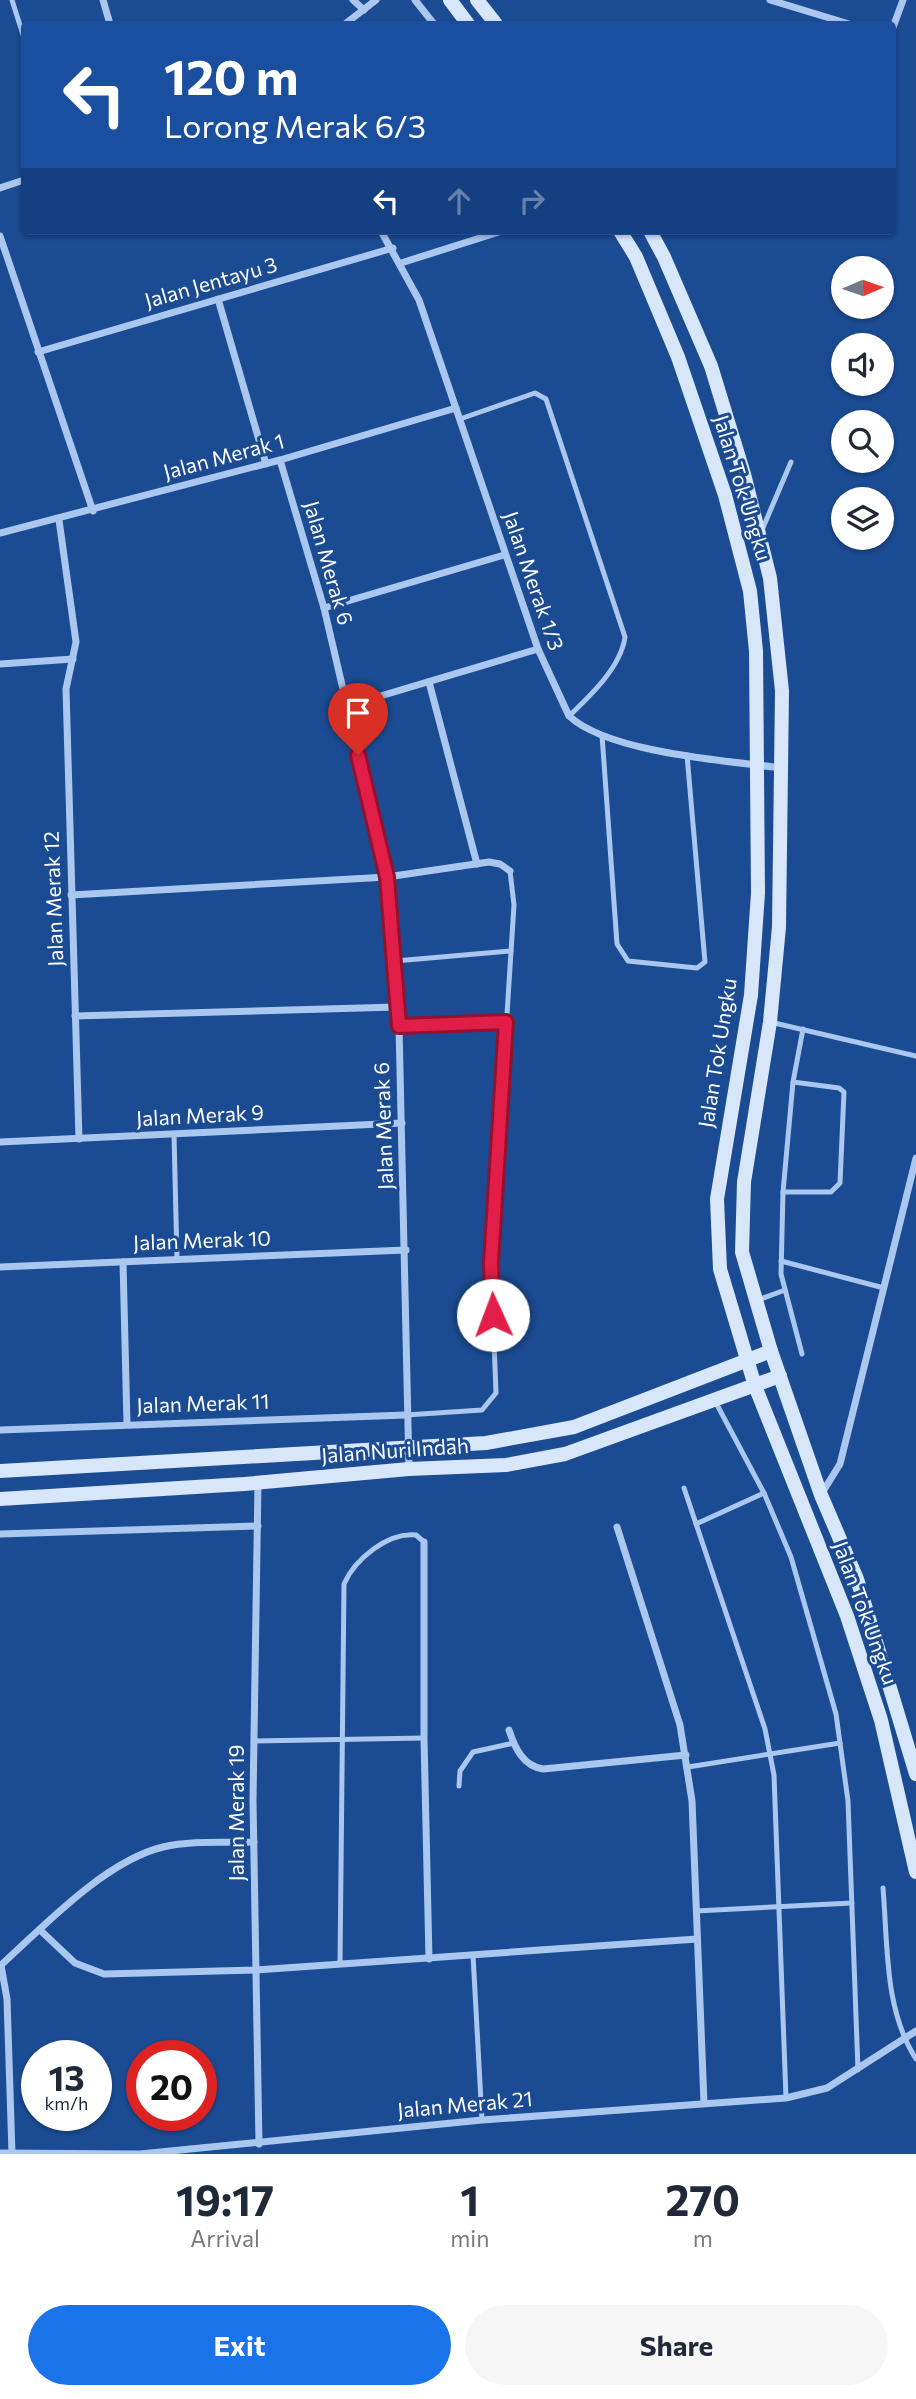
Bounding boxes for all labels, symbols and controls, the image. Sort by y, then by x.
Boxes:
text: 120 m [164,45,298,105]
icon: left [49,49,140,140]
text: Lorong Merak 6/3 [164,105,426,145]
icon: left [367,182,405,220]
icon: ahead [440,182,478,220]
icon: right [513,182,551,220]
street label: Jalan Jentayu 3 [141,251,280,312]
north arrow [831,256,894,318]
map controls [831,256,894,550]
button: sound [831,333,894,396]
button: search [831,410,894,473]
street label: Jalan Tok Ungku [709,412,777,563]
street label: Jalan Merak 1 [160,427,287,484]
button: layers [831,487,894,550]
street label: Jalan Merak 6 [300,498,359,628]
street label: Jalan Merak 1/3 [499,508,570,653]
pin [328,683,388,755]
icon: arrive [339,694,377,732]
street label: Jalan Merak 12 [38,831,67,967]
street label: Jalan Tok Ungku [692,976,741,1129]
street label: Jalan Merak 6 [368,1062,397,1190]
street label: Jalan Merak 9 [135,1099,264,1130]
street label: Jalan Merak 10 [133,1225,271,1254]
position arrow [456,1278,530,1352]
street label: Jalan Merak 11 [136,1388,270,1417]
street label: Jalan Nuri Indah [320,1432,470,1467]
street label: Jalan Tok Ungku [829,1537,904,1688]
street label: Jalan Merak 19 [223,1745,248,1881]
speed limit sign: 20 [126,2040,217,2131]
text: 13 [48,2055,85,2098]
street label: Jalan Merak 21 [396,2085,534,2122]
text: km/h [45,2092,88,2114]
text: 19:17 [176,2173,274,2225]
text: 1 [460,2173,479,2225]
text: 270 [666,2173,740,2225]
text: Arrival [190,2224,260,2252]
text: min [450,2224,489,2252]
text: m [693,2224,713,2252]
button: Exit [28,2305,451,2385]
button: Share [465,2305,888,2385]

